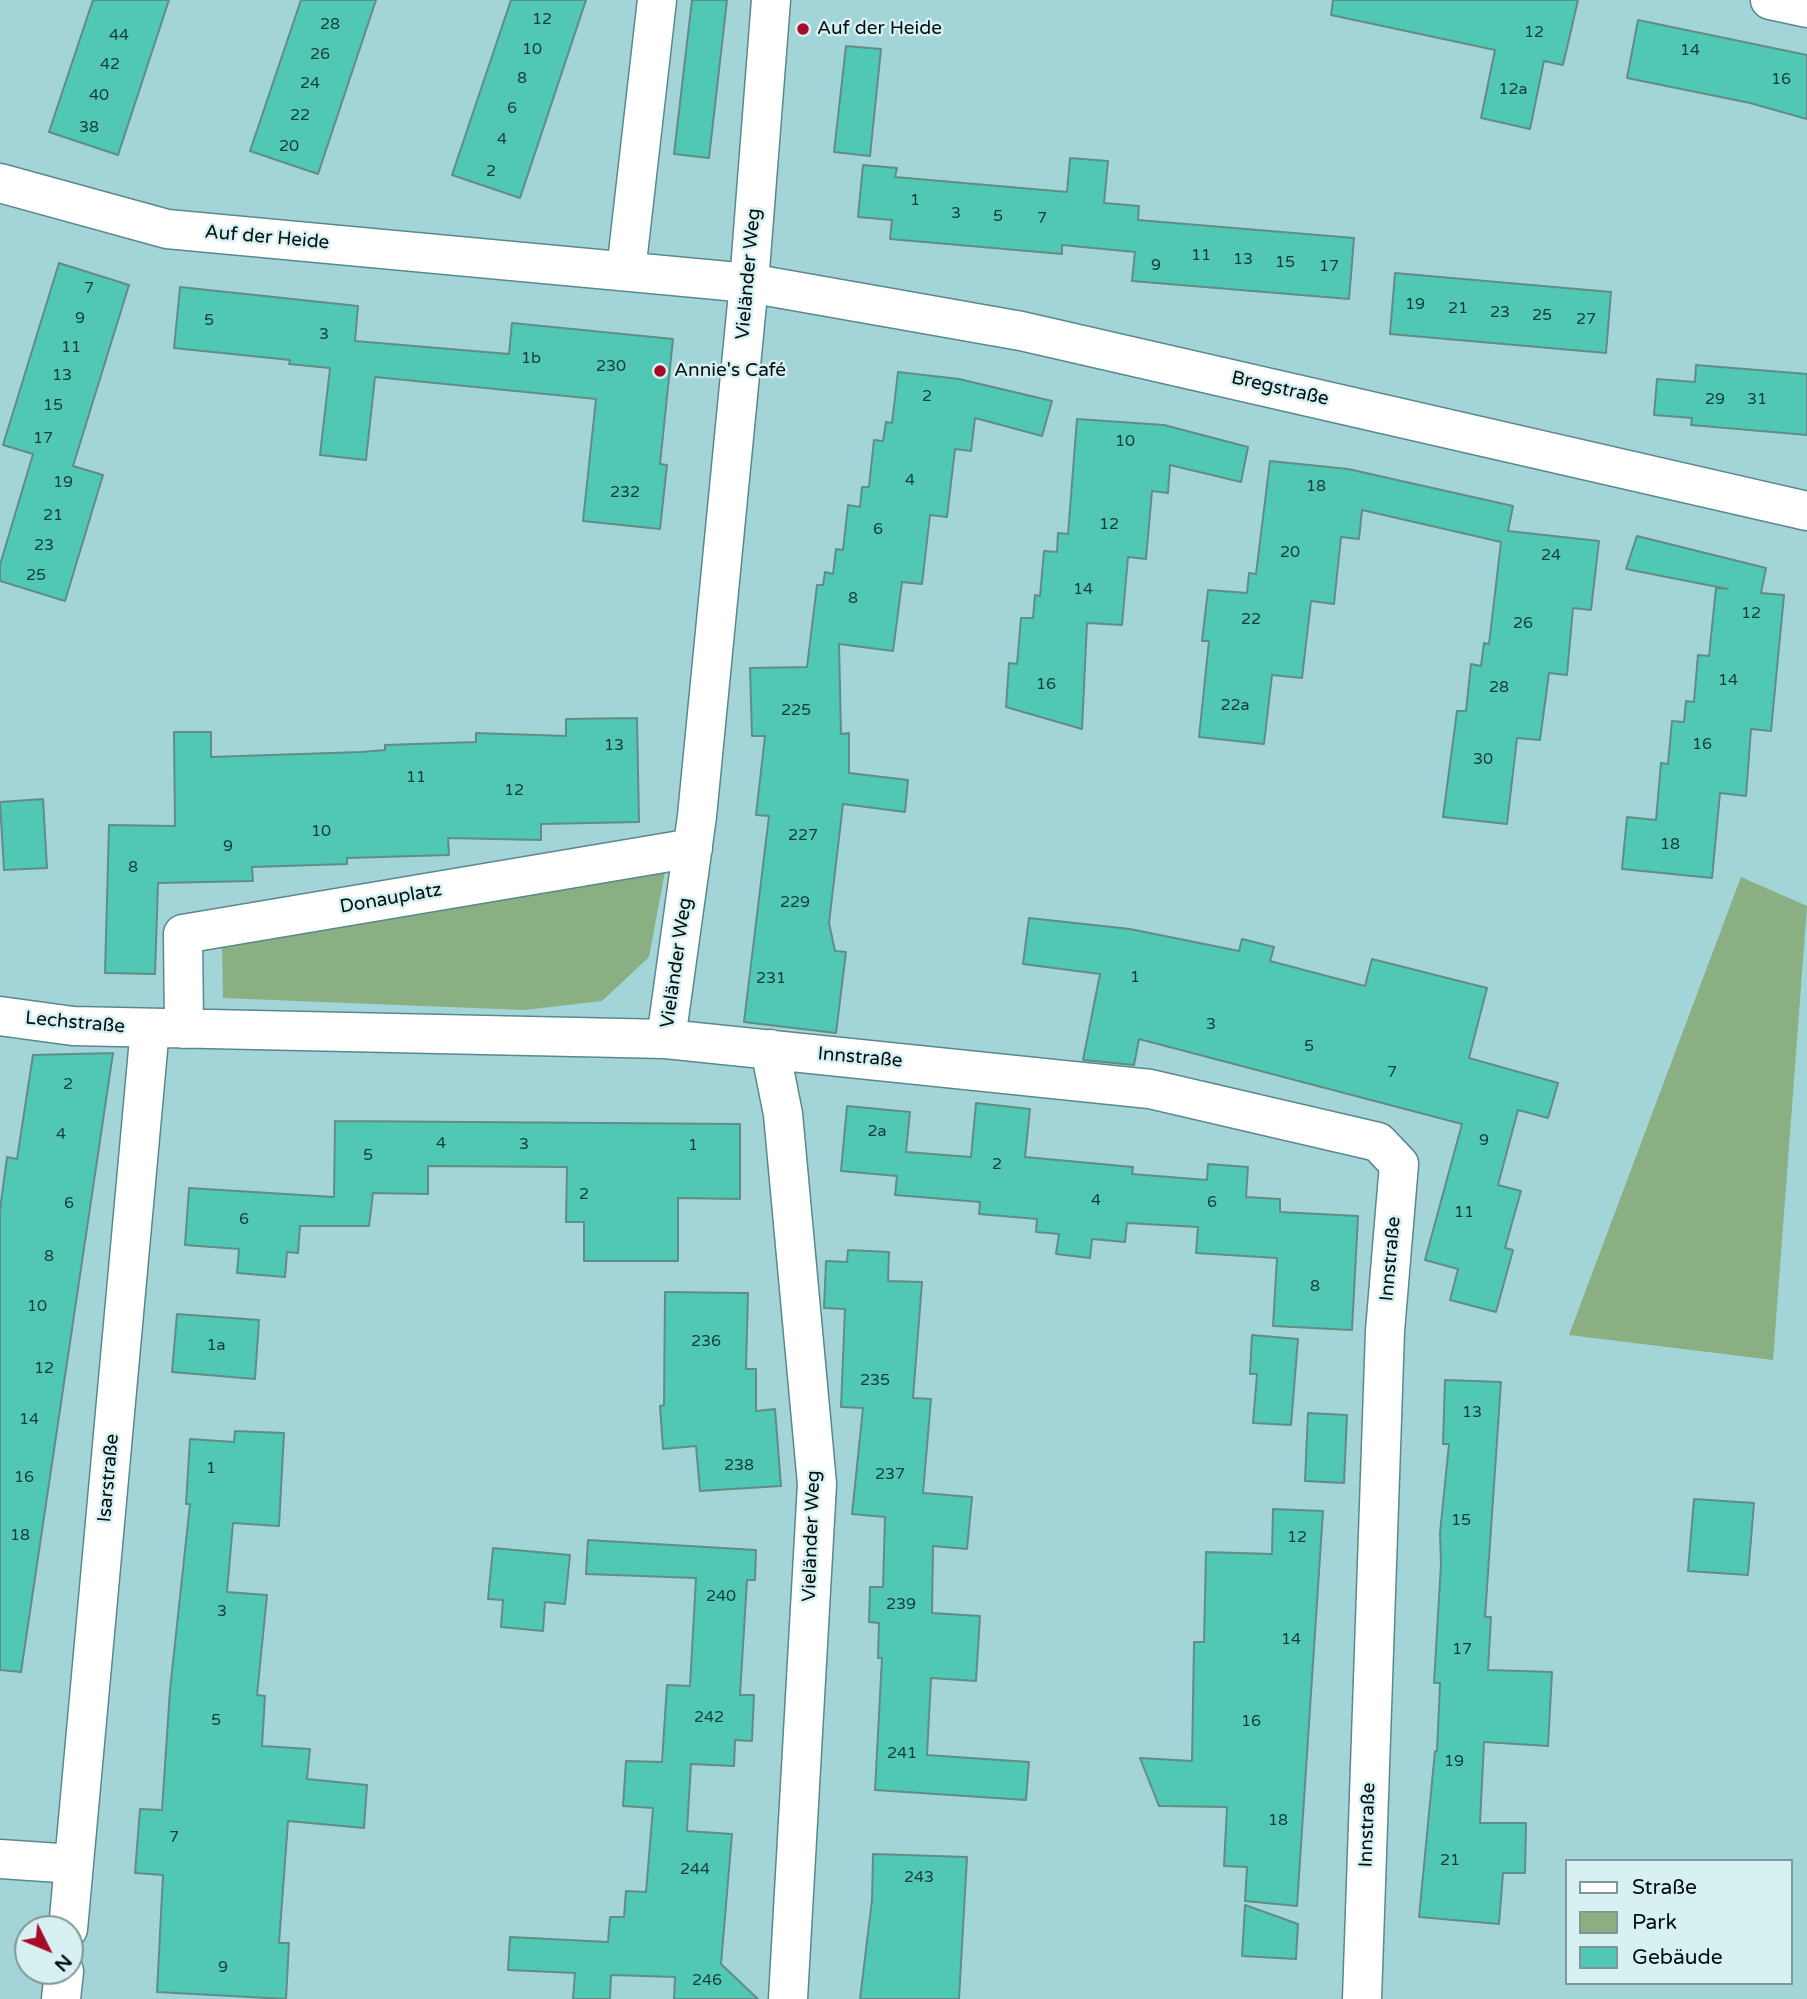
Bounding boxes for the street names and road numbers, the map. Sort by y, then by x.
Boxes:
street label: Vieländer Weg [732,207,766,341]
street label: Auf der Heide [204,221,330,255]
street label: Bregstraße [1229,367,1331,411]
street label: Donauplatz [338,879,444,919]
street label: Vieländer Weg [657,896,697,1030]
street label: Lechstraße [24,1007,126,1039]
street label: Innstraße [817,1043,903,1073]
street label: Innstraße [1376,1216,1406,1302]
street label: Isarstraße [94,1433,124,1523]
street label: Vieländer Weg [798,1470,826,1602]
street label: Innstraße [1355,1782,1381,1868]

